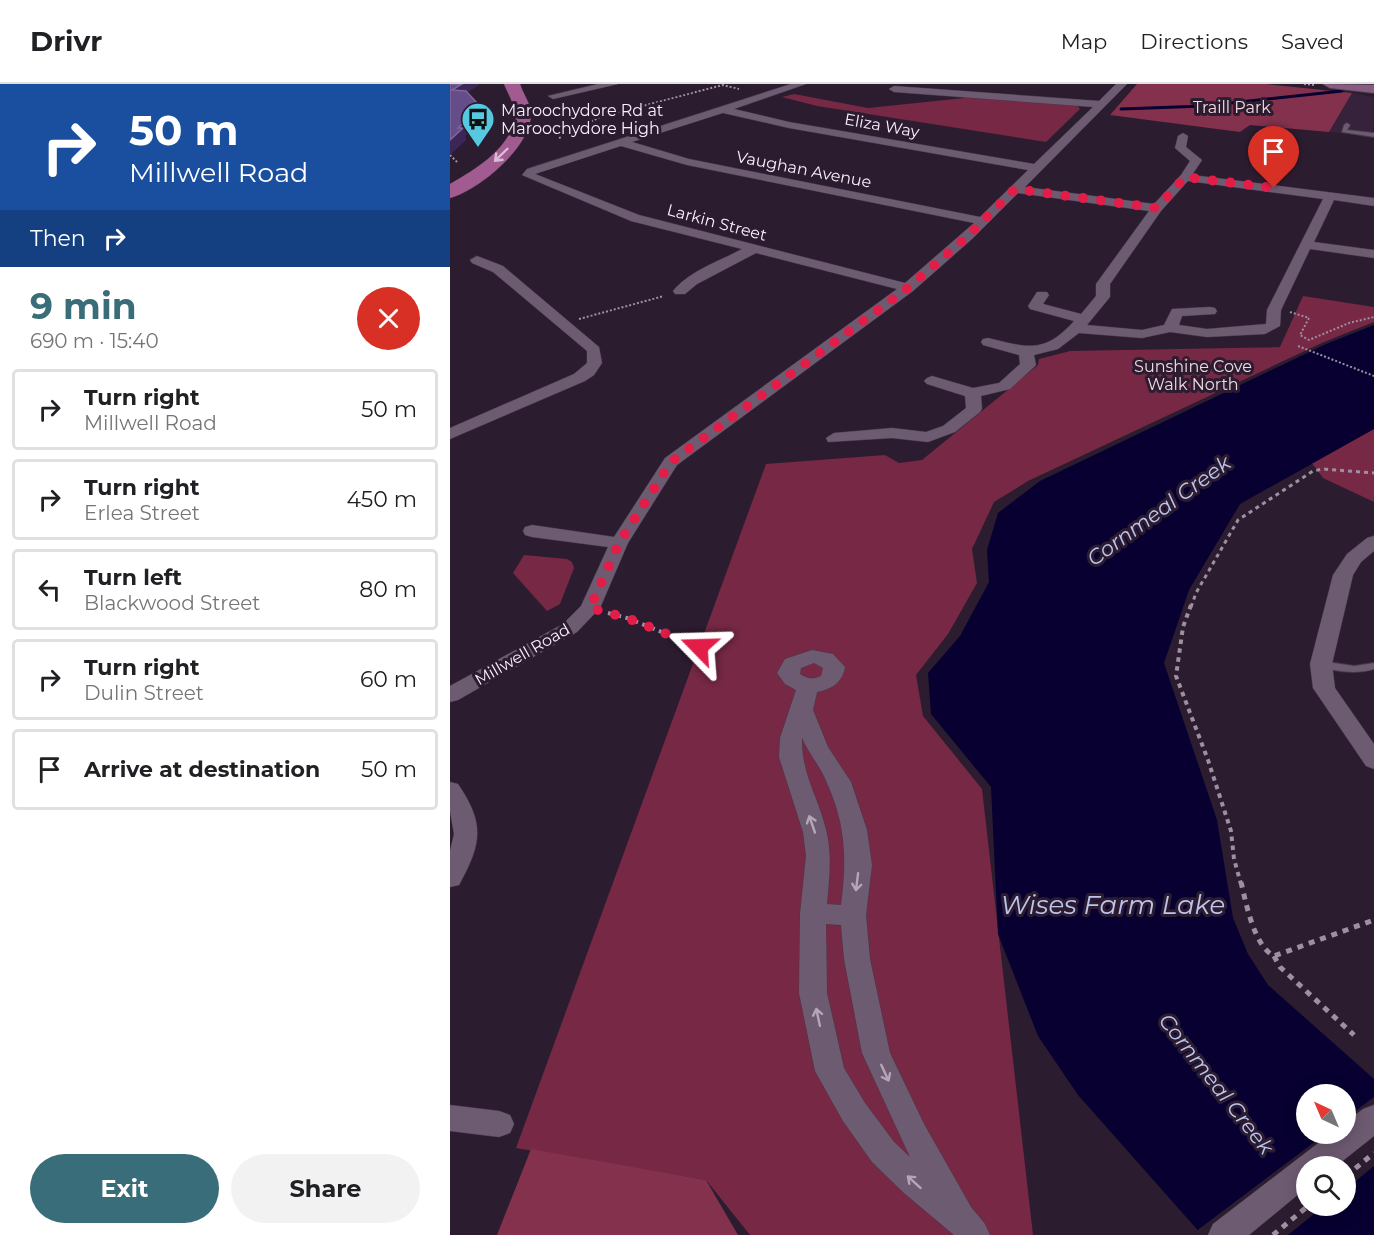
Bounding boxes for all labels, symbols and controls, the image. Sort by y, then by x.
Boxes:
text: Drivr [30,24,102,58]
text: Map [1061,29,1107,54]
text: Directions [1140,29,1248,54]
text: Saved [1281,29,1344,54]
park label: Traill Park [1193,98,1271,117]
bus stop icon: Maroochydore Rd at Maroochydore High [460,101,496,148]
place label: Maroochydore Rd at Maroochydore High [501,101,664,138]
text: 50 m [129,104,238,156]
icon: right [30,108,108,186]
street label: Eliza Way [843,110,921,141]
pin [1248,126,1299,188]
icon: arrive [1257,135,1290,168]
one-way arrow [494,147,509,161]
street label: Vaughan Avenue [735,147,873,192]
text: Millwell Road [129,156,308,189]
street label: Larkin Street [665,200,769,245]
icon: right [98,222,131,255]
text: Then [30,225,86,252]
text: 9 min [30,284,137,328]
button: close [357,287,420,350]
text: 690 m · 15:40 [30,329,159,353]
park label: Sunshine Cove Walk North [1134,357,1252,394]
text: Turn right [84,384,199,411]
icon: right [33,393,66,426]
text: 50 m [361,396,417,423]
text: Millwell Road [84,411,217,435]
water label: Cornmeal Creek [1082,449,1237,571]
text: Turn right [84,474,199,501]
icon: right [33,483,66,516]
text: 450 m [346,486,417,513]
text: Erlea Street [84,501,200,525]
text: Turn left [84,564,182,591]
icon: left [33,573,66,606]
text: 80 m [359,576,417,603]
text: Blackwood Street [84,591,260,615]
position arrow [667,615,731,679]
street label: Millwell Road [471,620,573,689]
text: Turn right [84,654,199,681]
icon: right [33,663,66,696]
text: 60 m [360,666,417,693]
text: Dulin Street [84,681,204,705]
icon: arrive [33,753,66,786]
text: Arrive at destination [84,756,320,783]
text: 50 m [361,756,417,783]
one-way arrow [805,815,816,834]
one-way arrow [851,872,862,892]
water label: Wises Farm Lake [1001,889,1225,921]
one-way arrow [812,1008,823,1028]
water label: Cornmeal Creek [1154,1008,1280,1160]
one-way arrow [879,1064,891,1082]
north arrow [1296,1084,1356,1144]
map controls [1296,1084,1356,1216]
button: Exit [30,1154,219,1223]
button: Share [231,1154,420,1223]
button: search [1296,1156,1356,1216]
one-way arrow [907,1175,922,1189]

